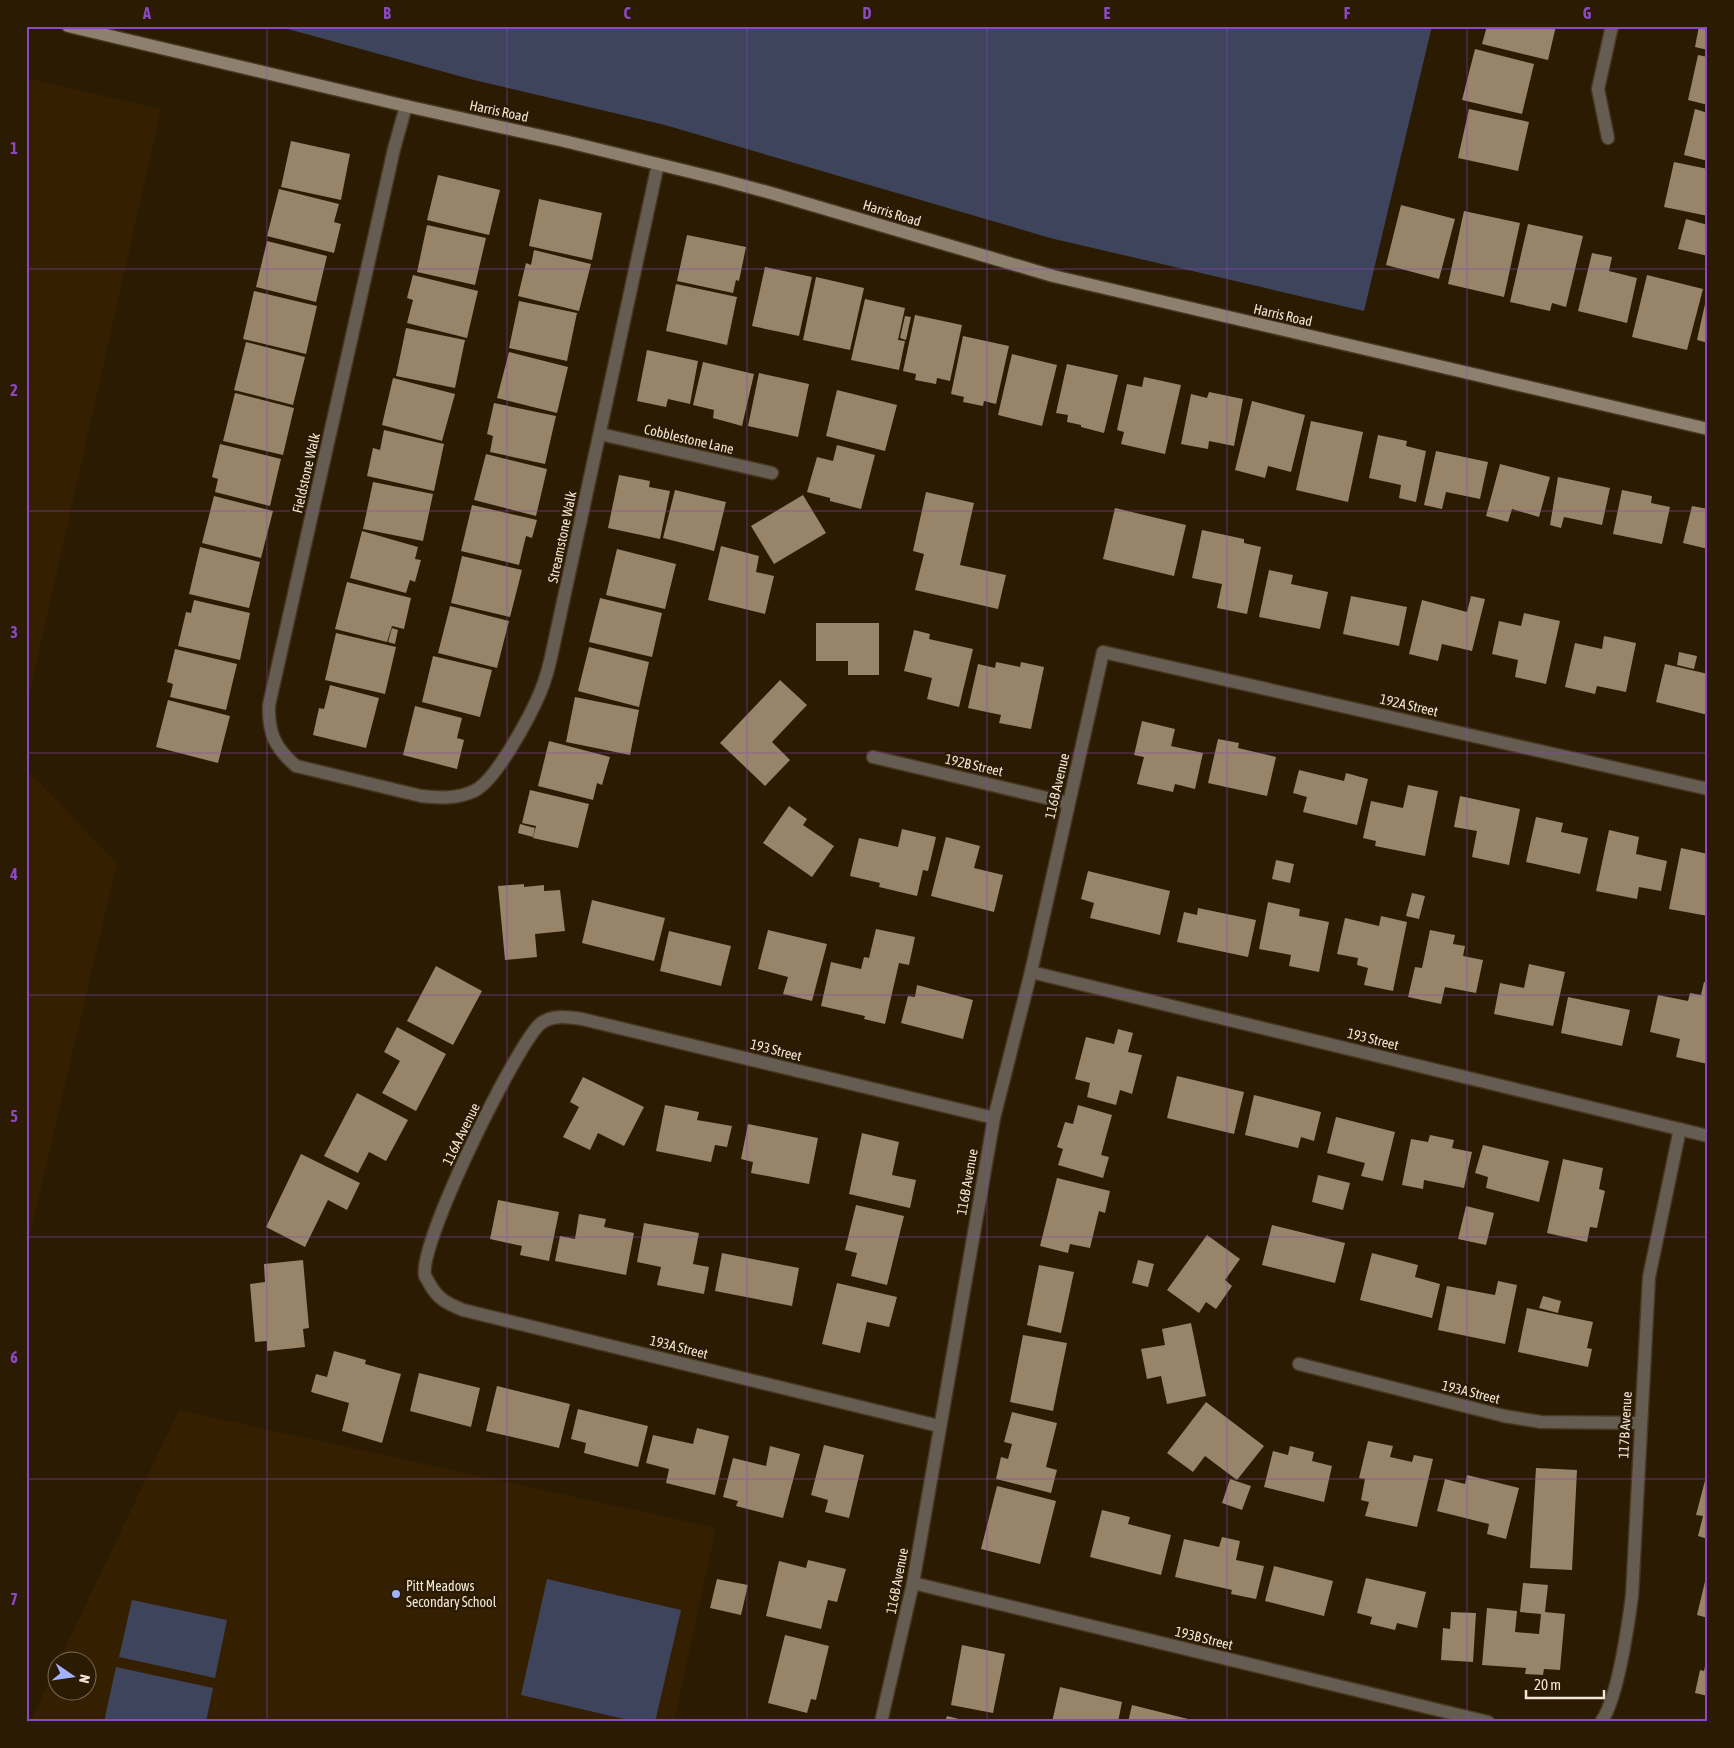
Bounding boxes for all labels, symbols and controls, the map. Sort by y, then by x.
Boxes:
text: A [142,4,151,22]
text: B [383,4,391,22]
text: C [623,4,631,22]
text: D [863,4,872,22]
text: E [1104,4,1111,22]
text: F [1344,4,1351,22]
text: G [1583,4,1592,22]
street label: Harris Road [468,97,530,125]
text: 1 [10,139,18,157]
street label: Harris Road [861,197,923,229]
street label: Harris Road [1252,300,1314,330]
text: 2 [10,381,18,399]
street label: Cobblestone Lane [643,421,735,457]
street label: Fieldstone Walk [289,431,323,515]
street label: Streamstone Walk [544,490,580,584]
text: 3 [10,623,18,641]
street label: 192A Street [1378,691,1440,719]
street label: 192B Street [943,751,1005,779]
street label: 116B Avenue [1042,752,1072,820]
text: 4 [9,865,18,883]
street label: 193 Street [1346,1025,1400,1053]
street label: 193 Street [749,1036,803,1064]
street label: 116A Avenue [439,1100,483,1168]
text: 5 [10,1107,18,1125]
street label: 116B Avenue [953,1148,981,1216]
street label: 193A Street [648,1332,710,1362]
text: 6 [10,1348,18,1366]
street label: 193A Street [1440,1377,1502,1407]
street label: 117B Avenue [1615,1391,1635,1459]
street label: 116B Avenue [883,1547,911,1615]
place label: Pitt Meadows Secondary School [406,1578,497,1610]
marker: Pitt Meadows Secondary School [390,1588,402,1600]
text: 7 [10,1590,18,1608]
street label: 193B Street [1173,1623,1235,1653]
north arrow [48,1650,98,1700]
scale bar [1526,1668,1604,1700]
text: N [76,1673,93,1685]
text: 20 m [1534,1676,1561,1693]

